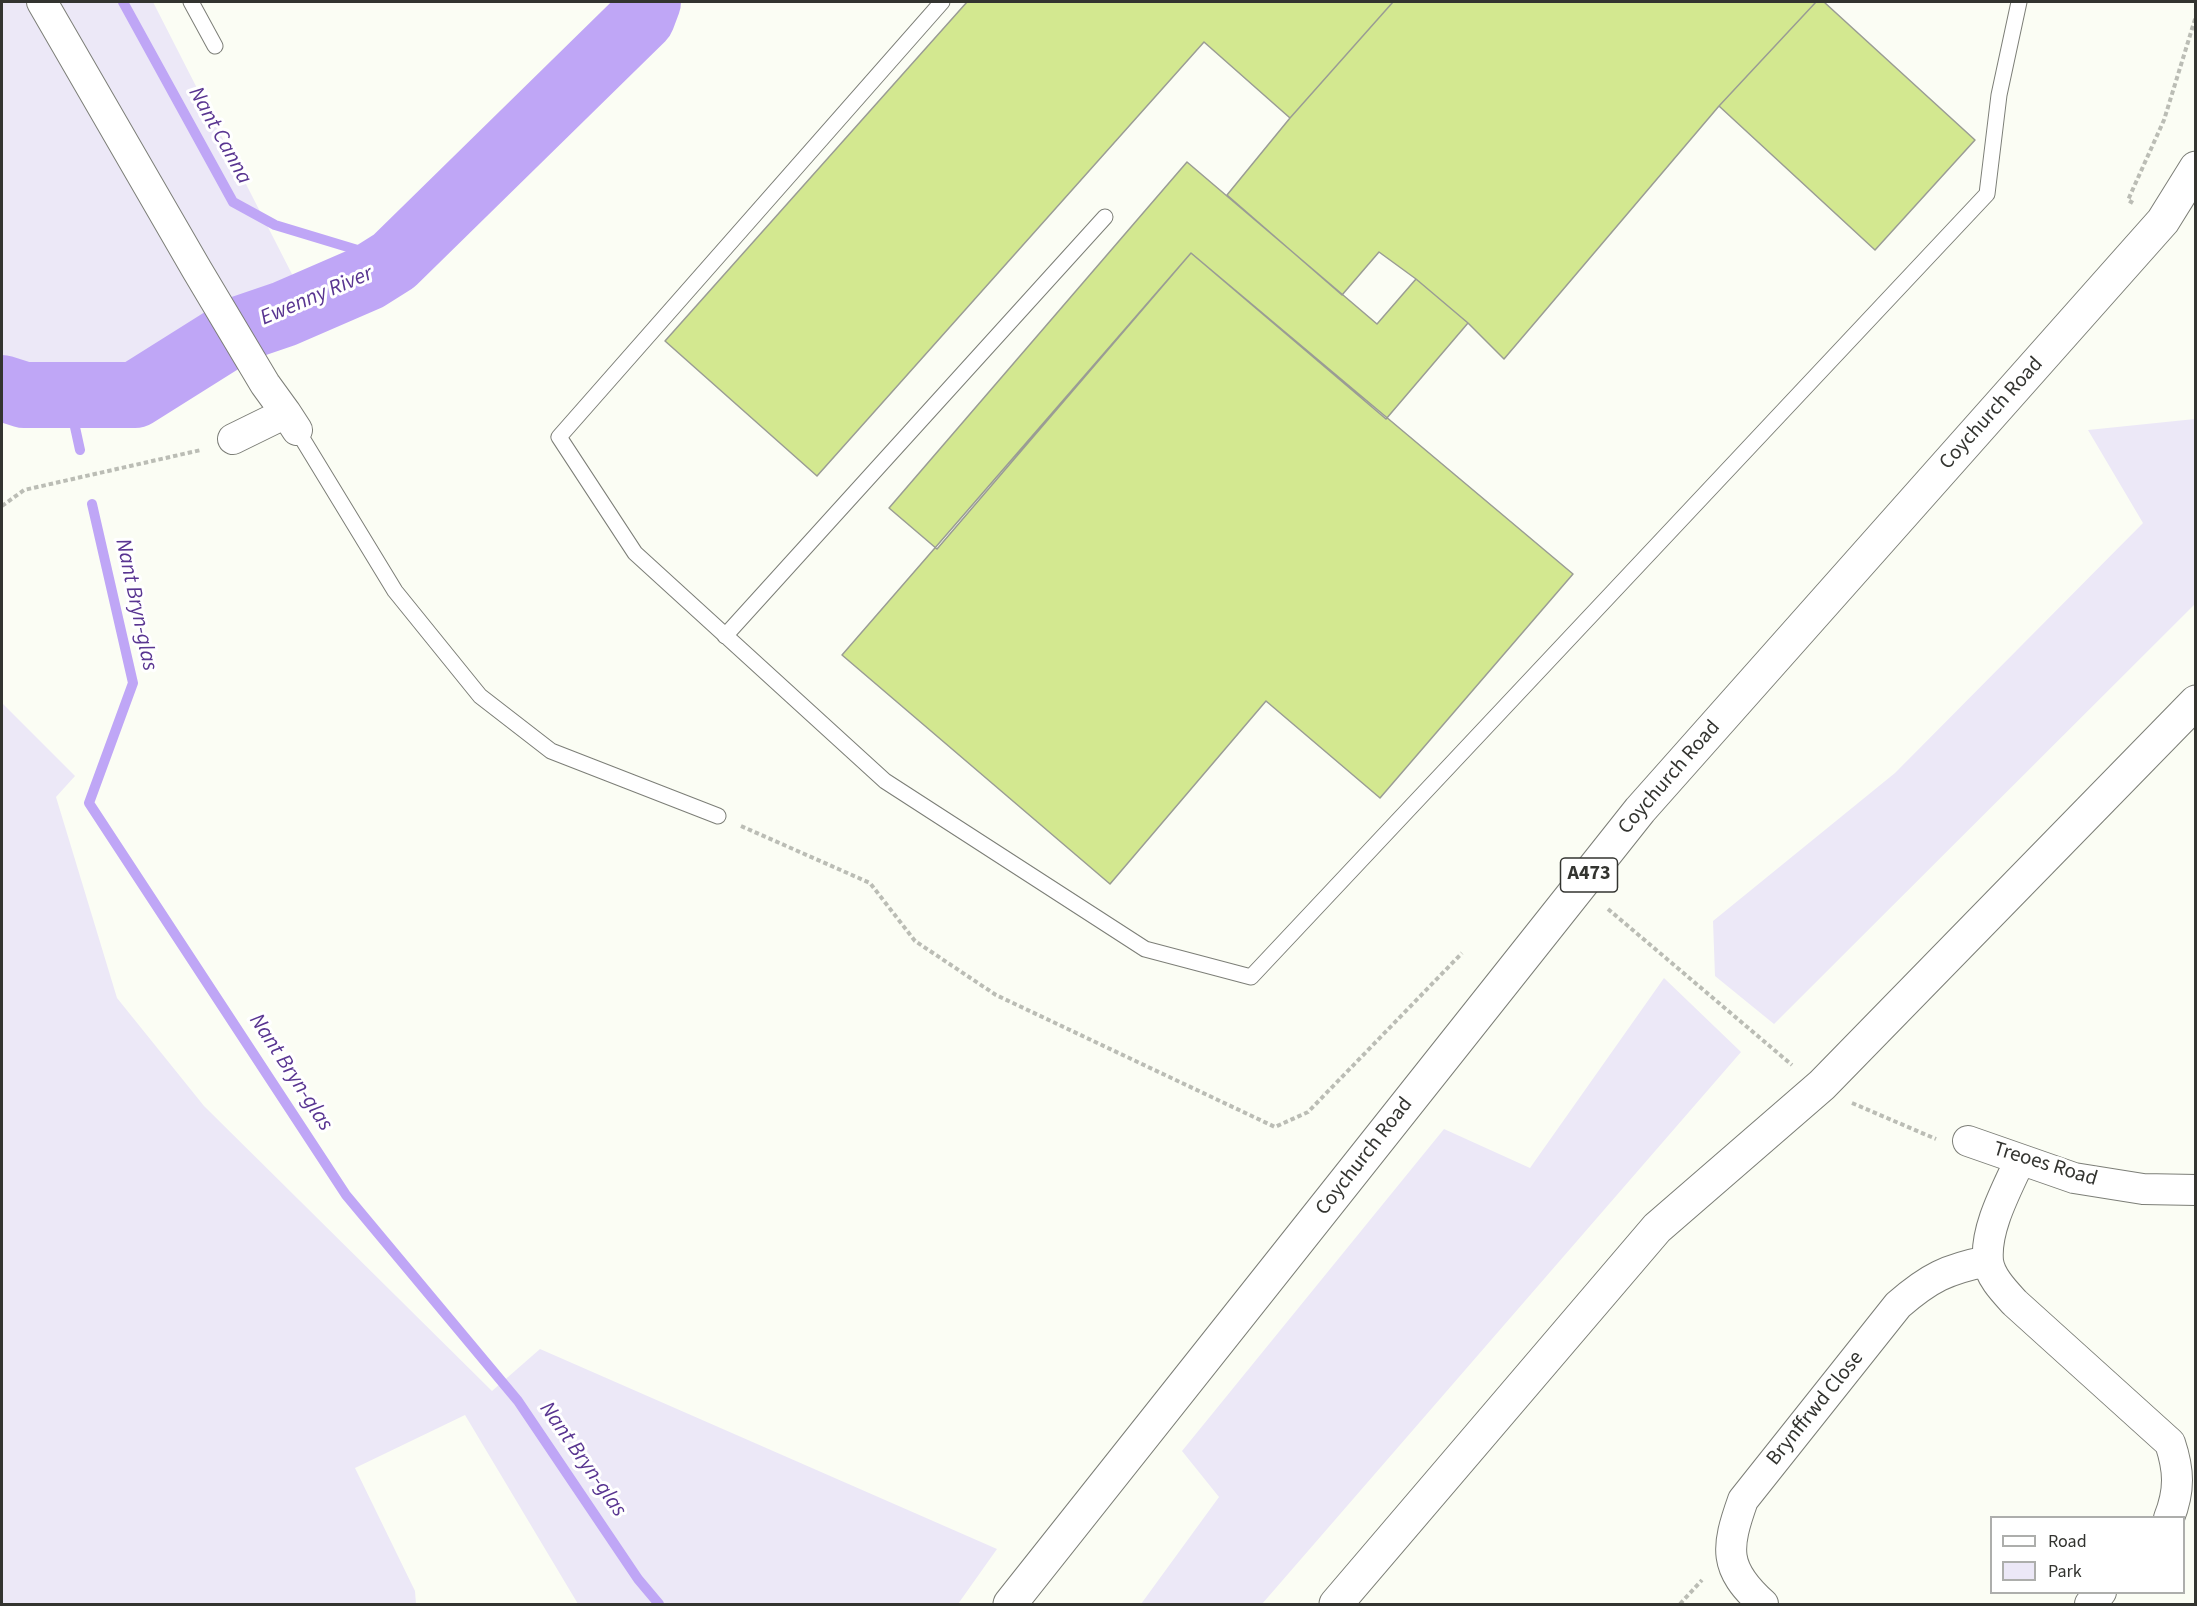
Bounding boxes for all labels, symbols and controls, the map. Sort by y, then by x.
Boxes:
water label: Nant Canna [181,83,257,189]
water label: Ewenny River [257,261,377,333]
street label: Coychurch Road [1935,353,2049,475]
water label: Nant Bryn-glas [108,537,162,673]
street label: Coychurch Road [1614,716,1726,840]
road number: A473 [1560,858,1618,892]
water label: Nant Bryn-glas [242,1009,338,1137]
street label: Coychurch Road [1311,1093,1419,1221]
street label: Treoes Road [1990,1137,2100,1193]
street label: Brynffrwd Close [1762,1347,1870,1471]
water label: Nant Bryn-glas [533,1397,631,1523]
legend [1990,1516,2185,1594]
text: Road [2048,1529,2087,1554]
text: Park [2048,1559,2082,1584]

